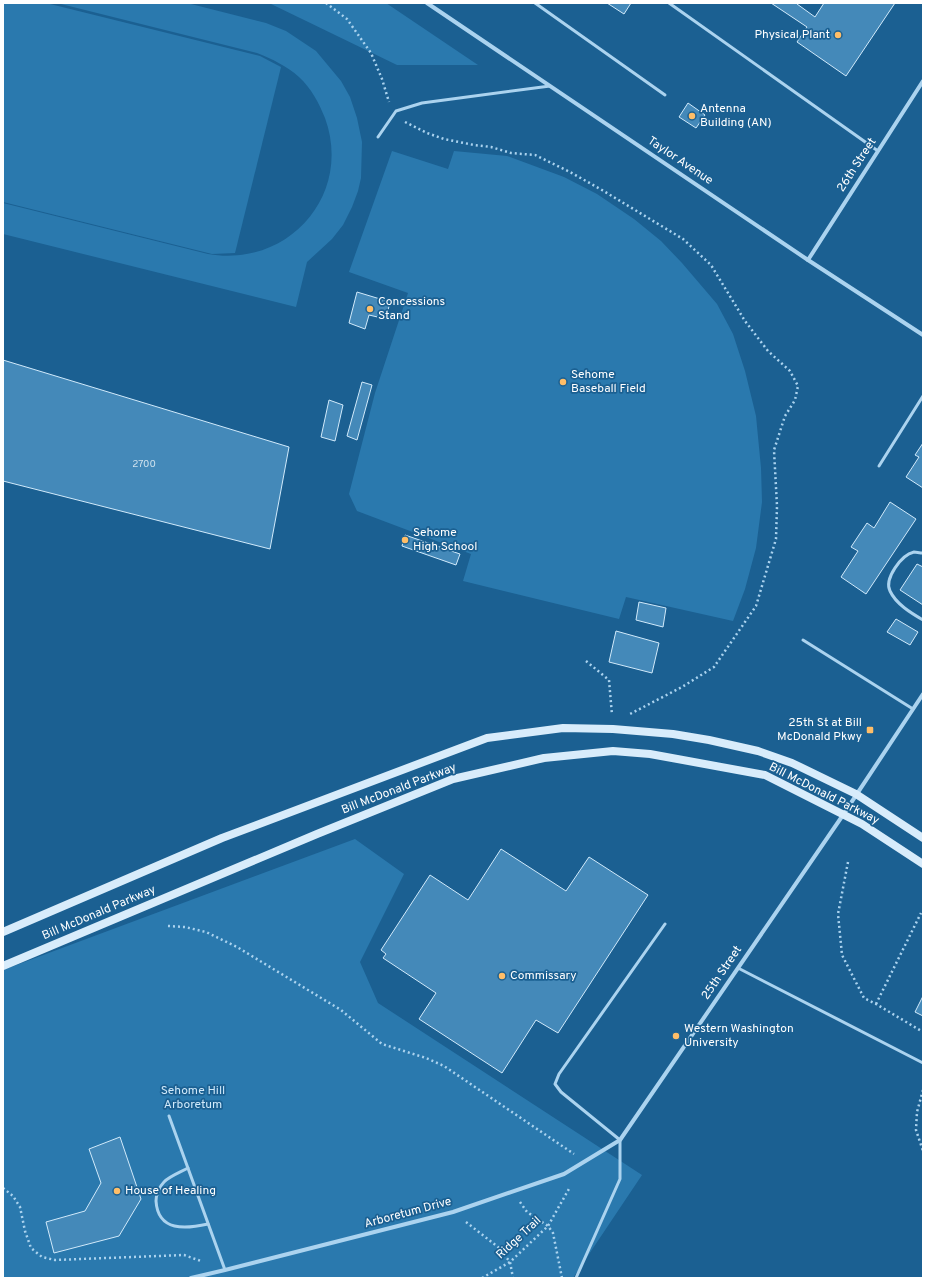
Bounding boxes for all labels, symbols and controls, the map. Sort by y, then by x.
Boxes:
place label: Physical Plant [754,27,830,43]
marker: Physical Plant [833,30,843,40]
place label: Antenna Building (AN) [700,101,772,131]
marker: Antenna Building (AN) [687,111,697,121]
street label: Taylor Avenue [644,133,716,189]
street label: 26th Street [834,135,880,195]
place label: Concessions Stand [378,294,445,324]
marker: Concessions Stand [365,304,375,314]
place label: Sehome Baseball Field [571,367,646,397]
marker: Sehome Baseball Field [558,377,568,387]
house number: 2700 [132,458,156,471]
place label: Sehome High School [413,525,477,555]
marker: Sehome High School [400,535,410,545]
place label: 25th St at Bill McDonald Pkwy [777,715,862,745]
marker: 25th St at Bill McDonald Pkwy [865,725,875,735]
street label: Bill McDonald Parkway [766,759,882,829]
street label: Bill McDonald Parkway [339,760,459,818]
street label: Bill McDonald Parkway [40,882,158,944]
street label: 25th Street [698,943,746,1003]
place label: Commissary [510,968,577,984]
marker: Commissary [497,971,507,981]
place label: Western Washington University [684,1021,794,1051]
marker: Western Washington University [671,1031,681,1041]
park label: Sehome Hill Arboretum [161,1083,225,1113]
place label: House of Healing [125,1183,216,1199]
marker: House of Healing [112,1186,122,1196]
street label: Arboretum Drive [363,1194,453,1232]
street label: Ridge Trail [493,1213,545,1263]

